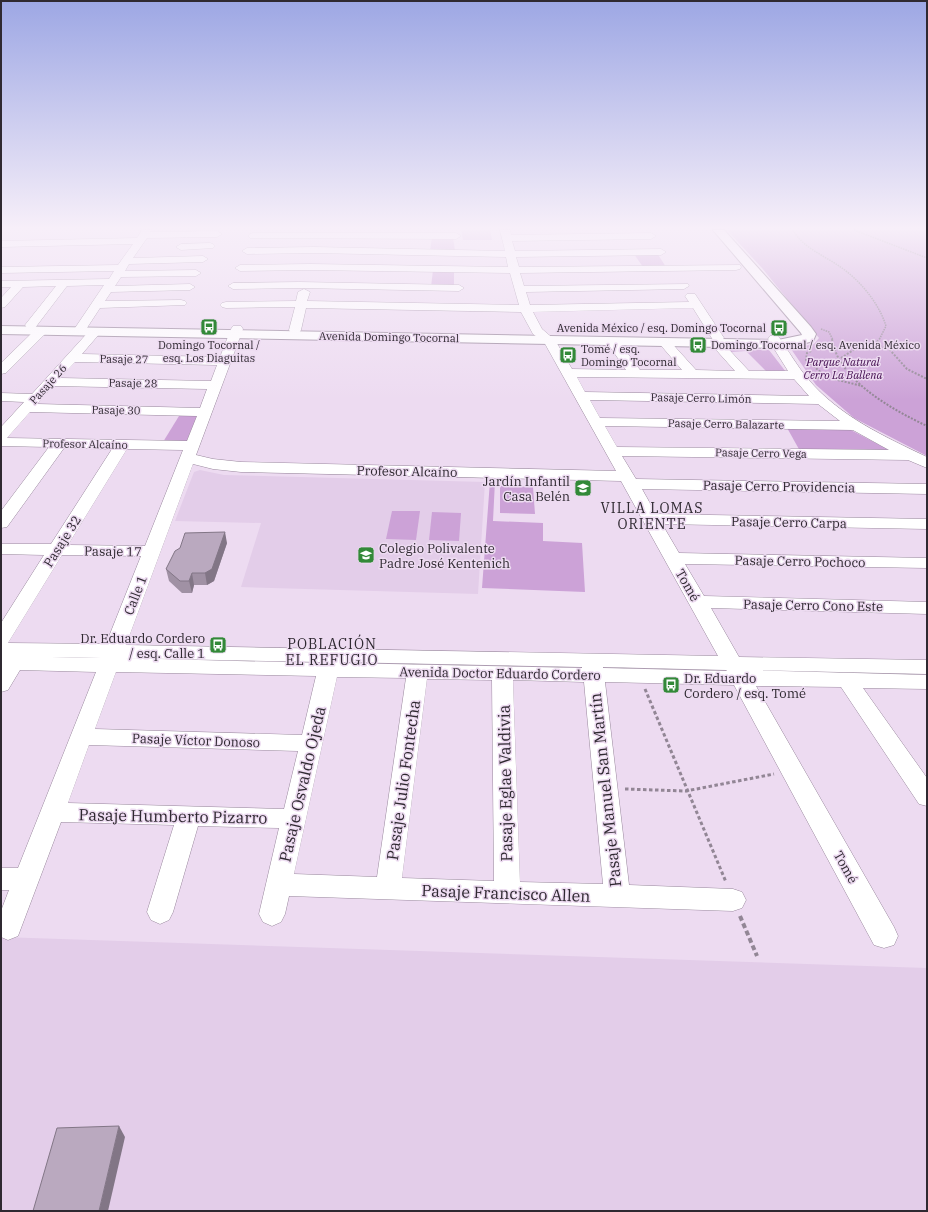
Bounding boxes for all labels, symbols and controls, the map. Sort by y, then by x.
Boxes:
bus stop icon: Domingo Tocornal / esq. Los Diaguitas [199,317,219,337]
bus stop icon: Avenida México / esq. Domingo Tocornal [769,318,789,338]
place label: Avenida México / esq. Domingo Tocornal [557,321,766,335]
street label: Avenida Domingo Tocornal [319,329,459,345]
bus stop icon: Domingo Tocornal / esq. Avenida México [688,335,708,355]
place label: Domingo Tocornal / esq. Los Diaguitas [158,338,260,365]
place label: Domingo Tocornal / esq. Avenida México [711,338,920,352]
place label: Tomé / esq. Domingo Tocornal [581,342,677,369]
bus stop icon: Tomé / esq. Domingo Tocornal [558,345,578,365]
street label: Pasaje 27 [99,352,149,366]
park label: Parque Natural Cerro La Ballena [804,355,882,382]
street label: Pasaje 26 [26,361,70,407]
street label: Pasaje 28 [108,376,158,390]
street label: Pasaje Cerro Limón [650,390,752,406]
street label: Pasaje 30 [91,403,141,417]
street label: Pasaje Cerro Balazarte [668,416,784,432]
street label: Profesor Alcaíno [42,436,128,452]
street label: Pasaje Cerro Vega [715,445,807,461]
street label: Profesor Alcaíno [356,462,458,481]
place label: Jardín Infantil Casa Belén [483,473,570,505]
street label: Pasaje Cerro Providencia [703,477,855,496]
school or university icon: Jardín Infantil Casa Belén [573,478,593,498]
district label: VILLA LOMAS ORIENTE [601,499,703,533]
street label: Pasaje 32 [40,512,85,570]
street label: Pasaje Cerro Carpa [731,513,847,532]
place label: Colegio Polivalente Padre José Kentenich [379,540,510,572]
street label: Pasaje 17 [84,542,142,561]
school or university icon: Colegio Polivalente Padre José Kentenich [356,545,376,565]
street label: Pasaje Cerro Pochoco [734,552,866,571]
street label: Tomé [672,566,704,604]
street label: Calle 1 [120,573,151,617]
street label: Pasaje Cerro Cono Este [743,596,883,615]
place label: Dr. Eduardo Cordero / esq. Calle 1 [80,630,205,662]
district label: POBLACIÓN EL REFUGIO [286,634,378,669]
bus stop icon: Dr. Eduardo Cordero / esq. Calle 1 [208,635,228,655]
street label: Avenida Doctor Eduardo Cordero [399,663,601,684]
place label: Dr. Eduardo Cordero / esq. Tomé [684,670,806,702]
bus stop icon: Dr. Eduardo Cordero / esq. Tomé [661,675,681,695]
street label: Pasaje Manuel San Martín [585,692,625,888]
street label: Pasaje Julio Fontecha [382,698,424,861]
street label: Pasaje Osvaldo Ojeda [274,704,330,864]
street label: Pasaje Eglae Valdivia [494,704,516,862]
street label: Pasaje Víctor Donoso [132,730,260,751]
street label: Pasaje Humberto Pizarro [78,804,268,828]
street label: Tomé [830,848,861,887]
street label: Pasaje Francisco Allen [421,880,591,906]

